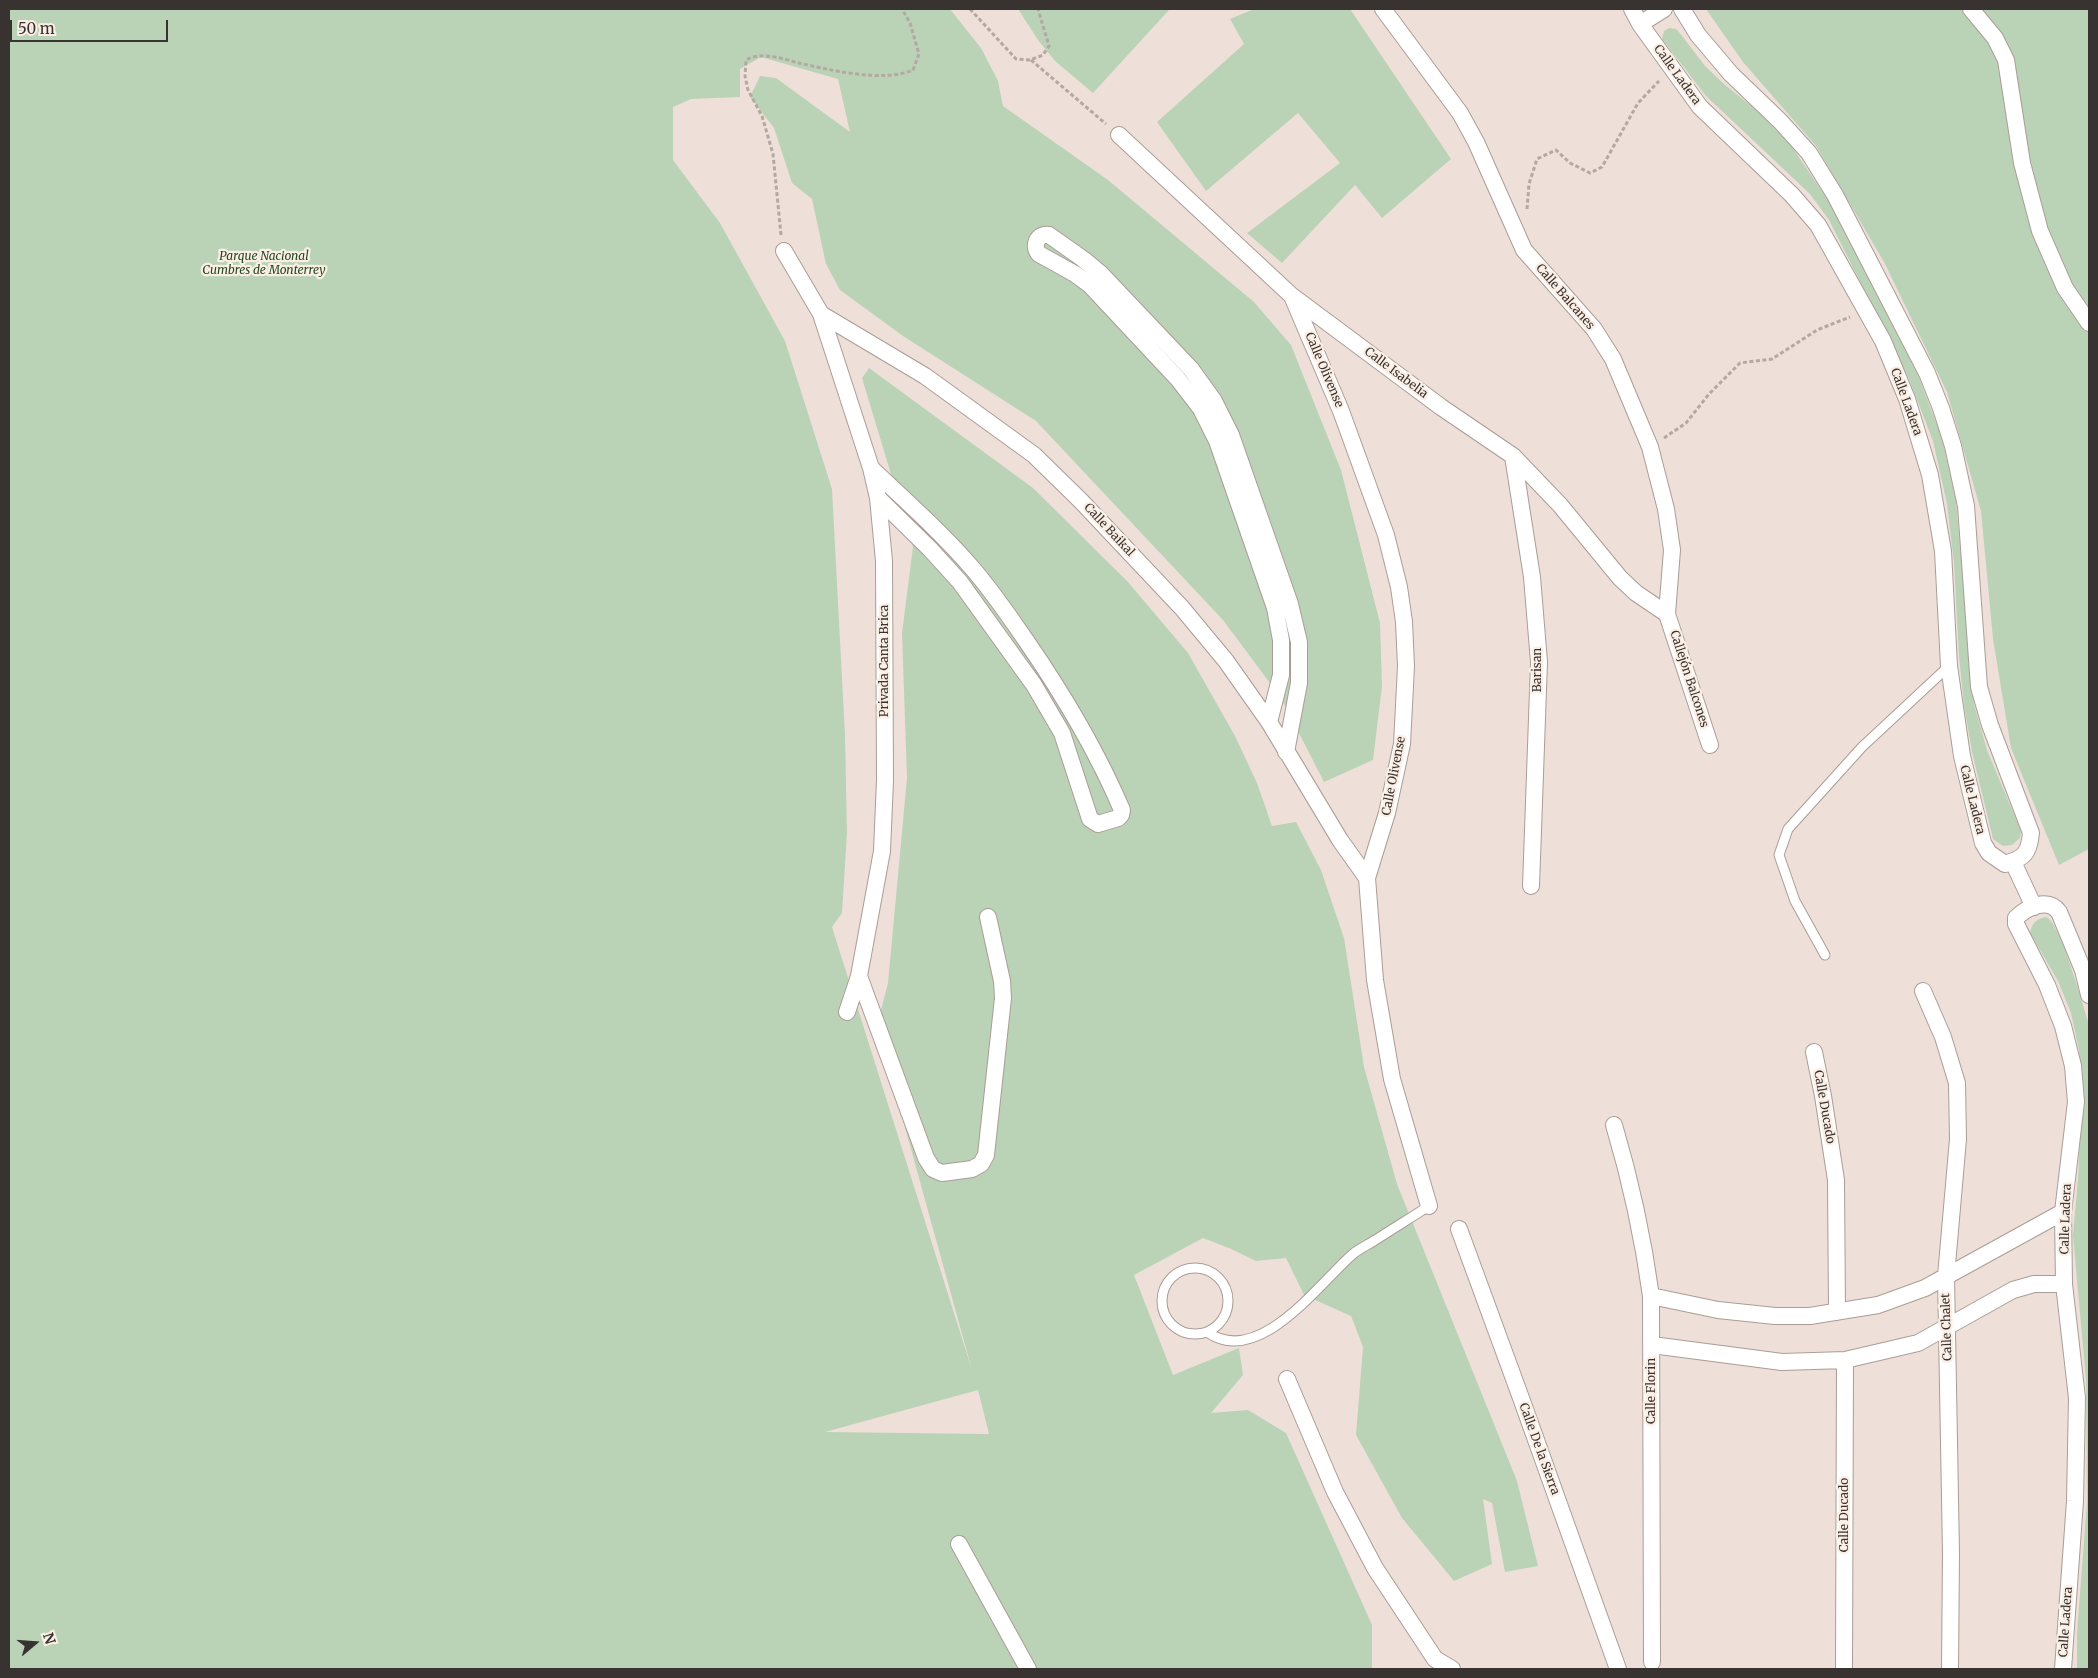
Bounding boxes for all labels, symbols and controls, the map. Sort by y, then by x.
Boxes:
scale bar [12,10,170,42]
text: 50 m [18,19,55,38]
street label: Calle Ladera [1650,42,1704,108]
park label: Parque Nacional Cumbres de Monterrey [202,250,326,278]
street label: Calle Balcanes [1533,261,1597,333]
street label: Calle Olivense [1302,330,1346,410]
street label: Calle Isabelia [1362,345,1430,401]
street label: Calle Ladera [1887,366,1925,438]
street label: Calle Baikal [1081,500,1137,560]
street label: Privada Canta Brica [878,605,892,717]
street label: Callejón Balcones [1667,629,1711,729]
street label: Barisan [1531,648,1545,692]
street label: Calle Olivense [1379,735,1409,817]
street label: Calle Ladera [1956,764,1988,836]
street label: Calle Ducado [1810,1069,1838,1145]
street label: Calle Ladera [2058,1183,2074,1255]
street label: Calle Chalet [1939,1293,1955,1361]
street label: Calle Florin [1645,1358,1659,1424]
street label: Calle De la Sierra [1516,1401,1562,1497]
street label: Calle Ducado [1838,1478,1852,1552]
street label: Calle Ladera [2056,1586,2076,1658]
north arrow [10,1618,60,1668]
text: N [39,1630,60,1646]

